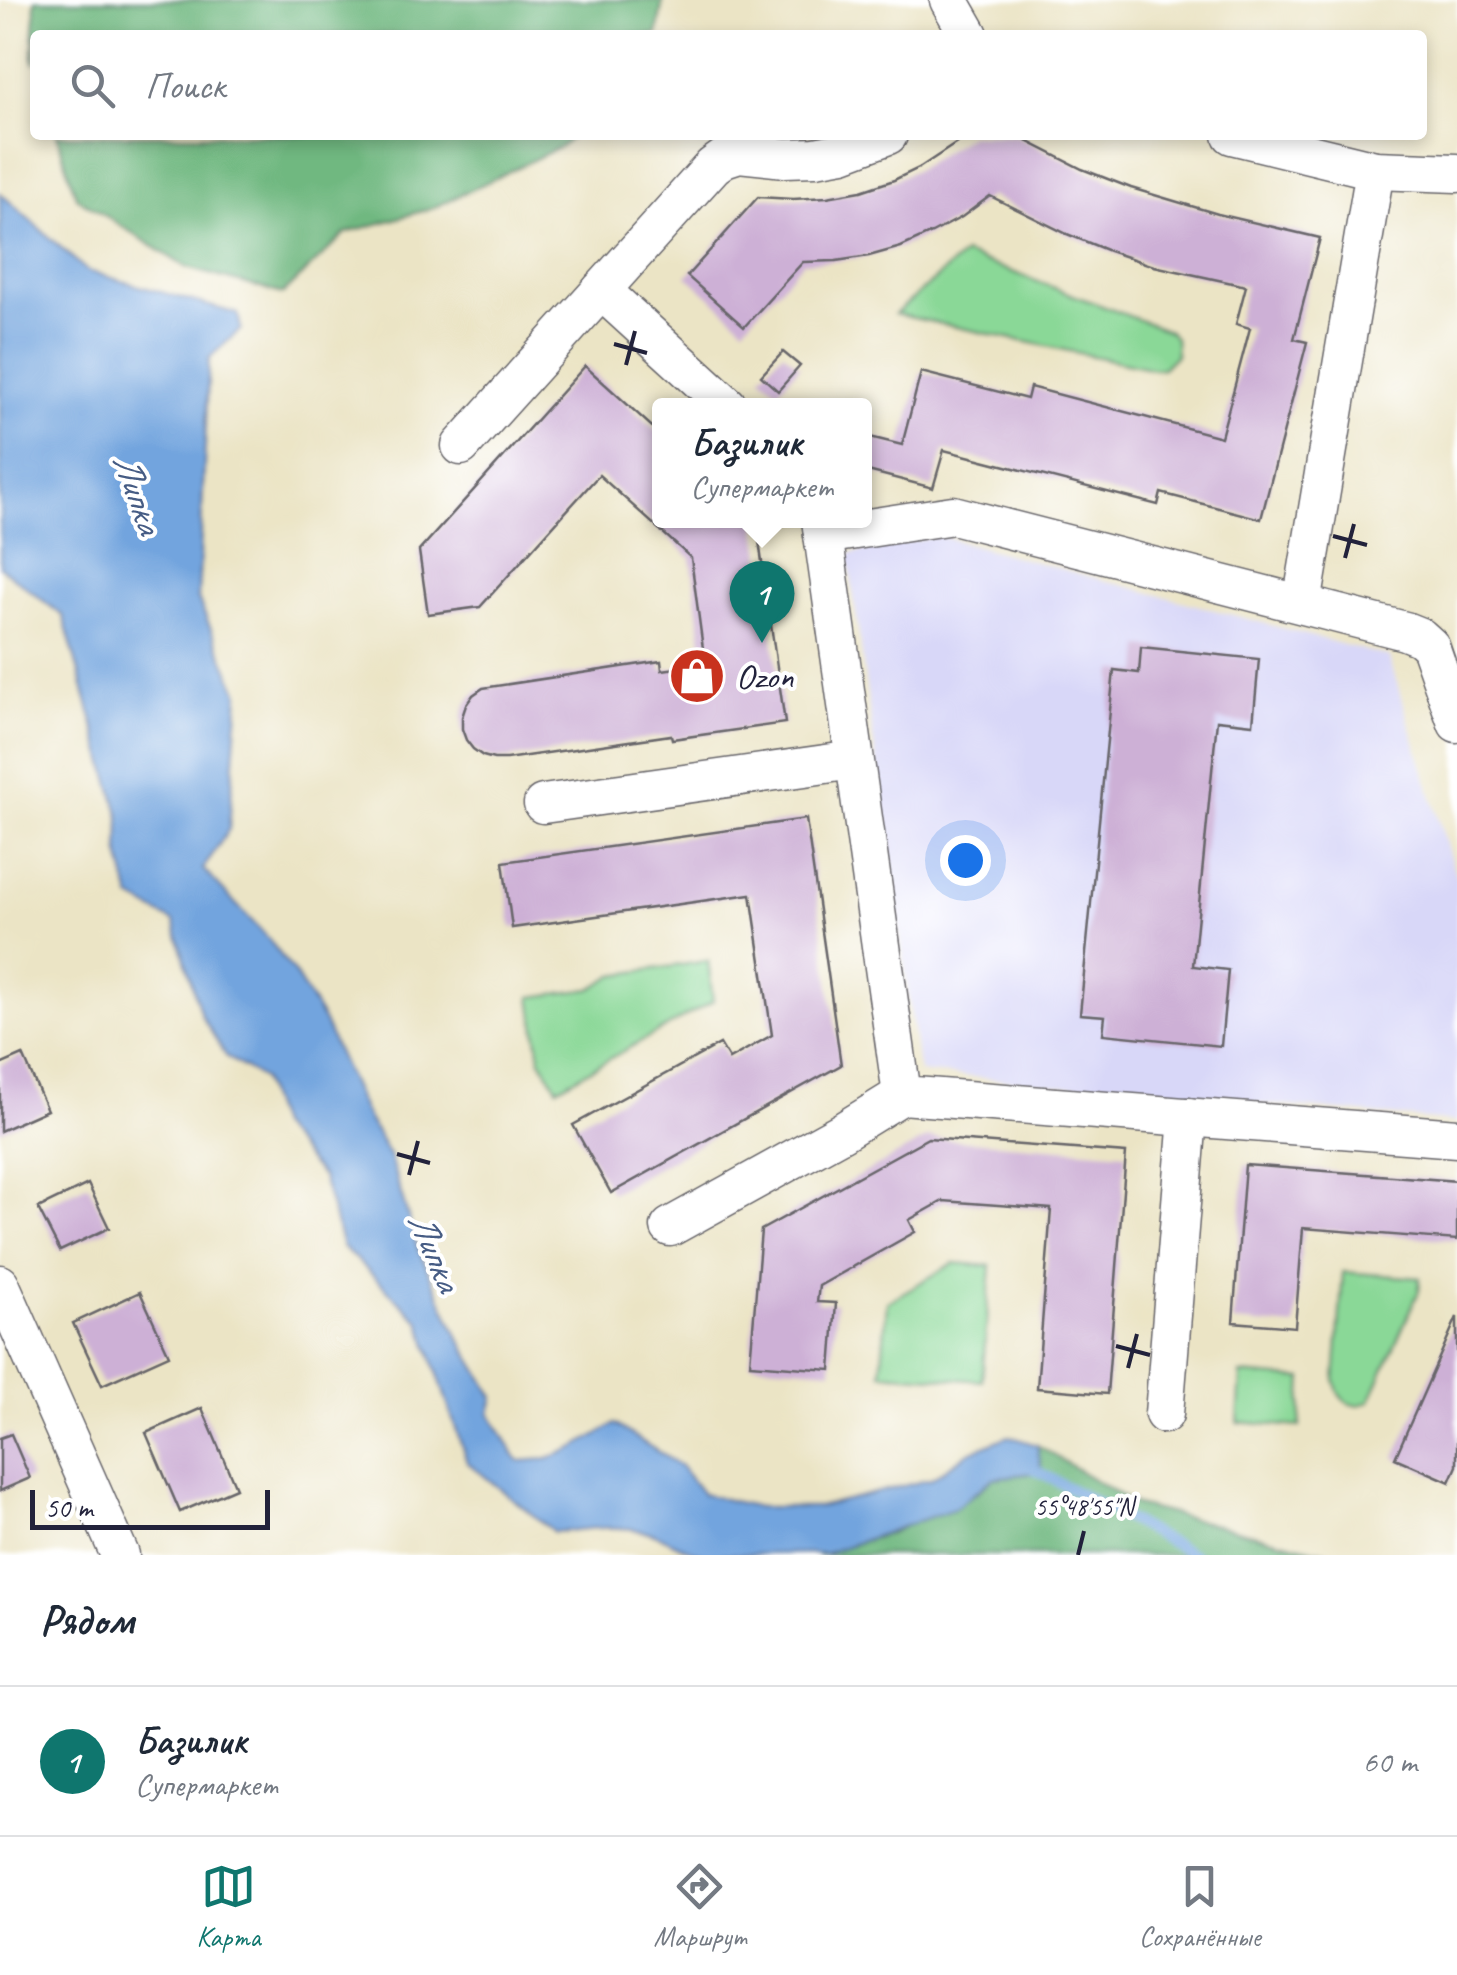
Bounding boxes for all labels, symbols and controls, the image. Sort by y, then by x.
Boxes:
search box [30,30,1427,140]
icon: search [65,58,120,113]
text: Поиск [145,62,225,109]
popup [652,398,872,528]
text: Базилик [691,419,803,466]
water label: Липка [103,447,175,542]
text: Супермаркет [691,466,833,507]
pin: 1 [730,560,794,643]
shop icon: Ozon [667,646,727,706]
place label: Ozon [736,654,794,699]
your location [940,835,991,886]
water label: Липка [398,1205,474,1301]
scale bar [30,1485,270,1530]
text: 50 m [45,1490,93,1525]
text: 55°48'55"N [1035,1491,1137,1523]
text: Рядом [40,1594,134,1647]
text: Базилик [135,1717,247,1764]
text: 1 [65,1741,80,1782]
text: 60 m [1363,1741,1417,1782]
text: Супермаркет [135,1764,278,1805]
tab: Карта [197,1859,261,1954]
tab: Маршрут [654,1859,746,1954]
tab: Сохранённые [1139,1859,1261,1954]

